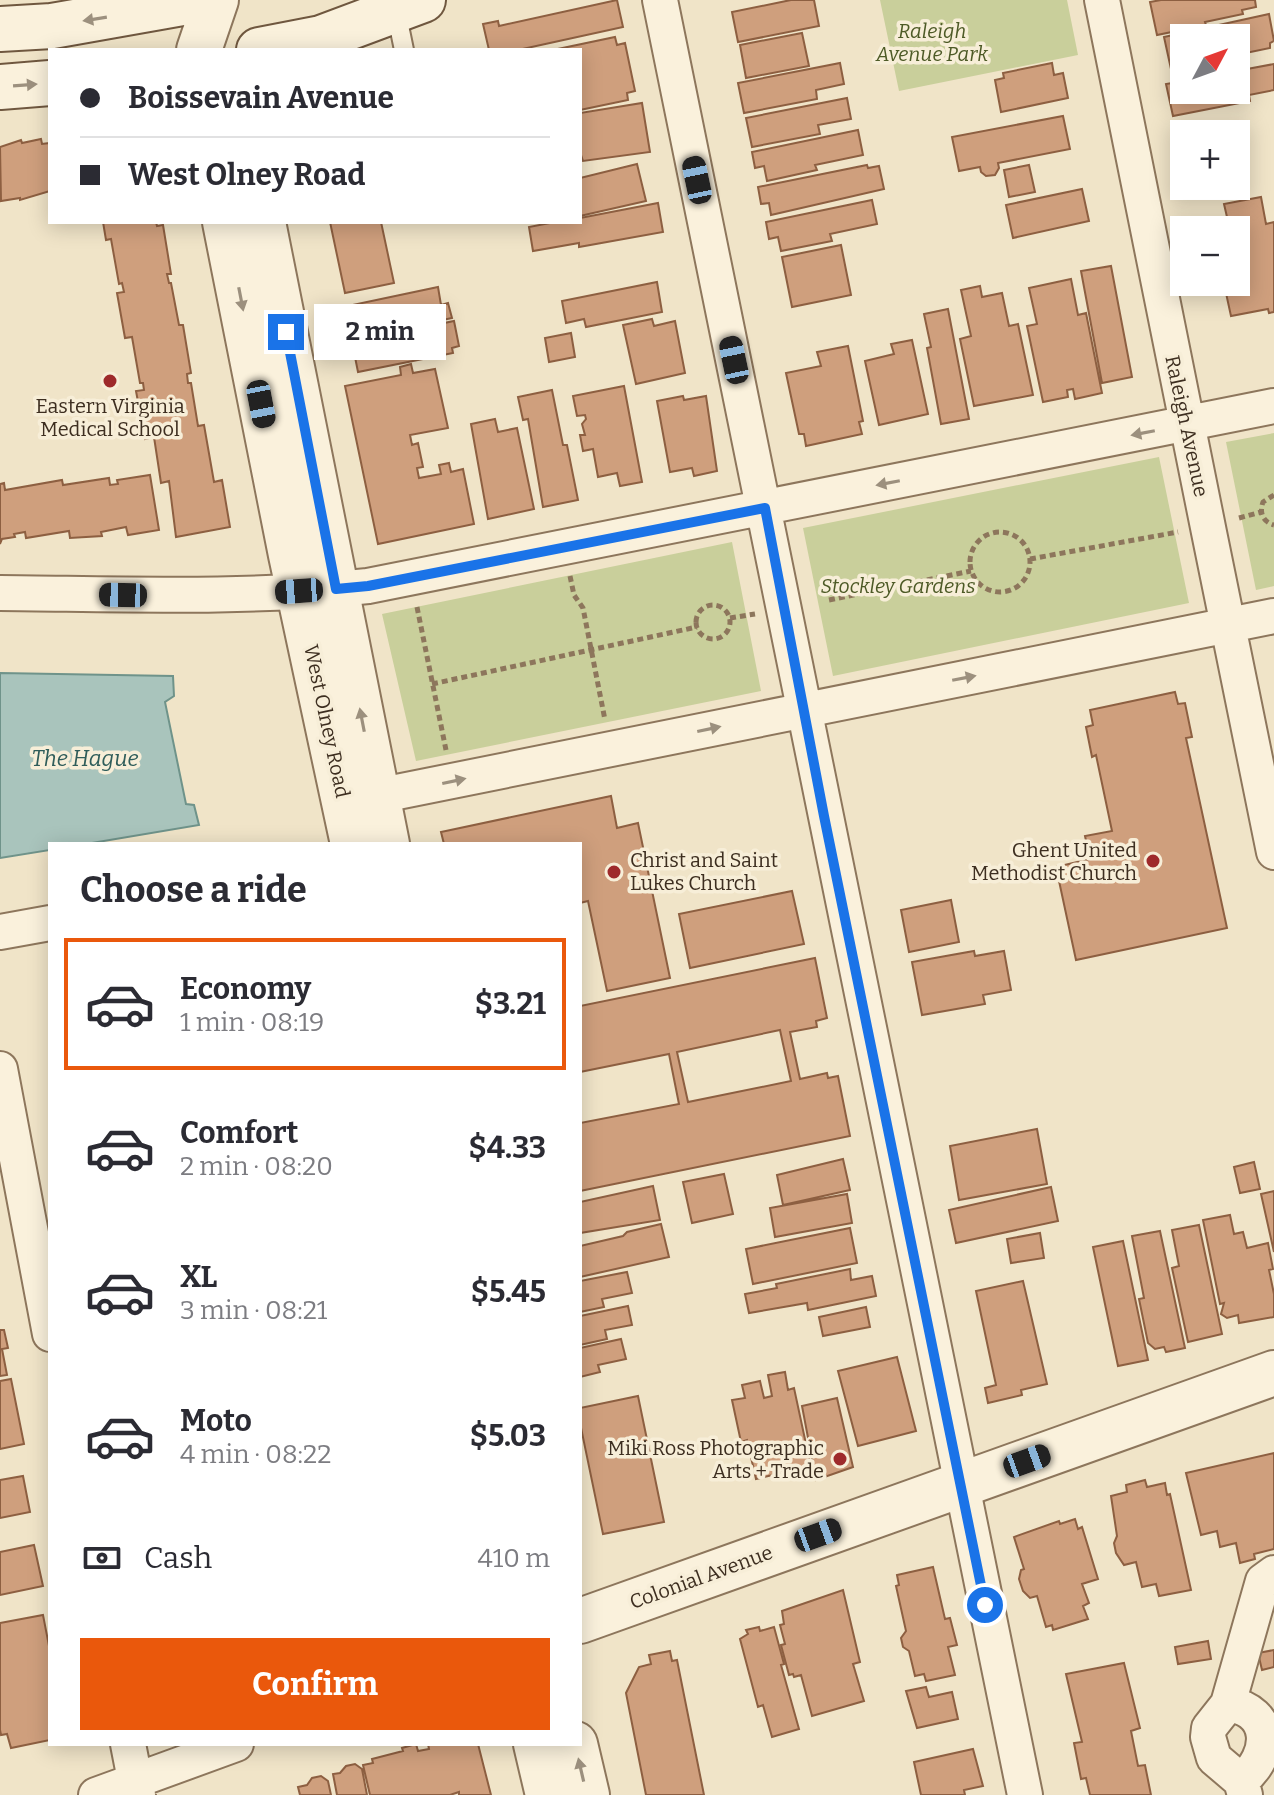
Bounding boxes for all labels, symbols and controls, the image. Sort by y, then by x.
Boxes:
one-way arrow [82,13,107,26]
park label: Raleigh Avenue Park [875,19,988,66]
north arrow [1170,24,1250,104]
map controls [1170,24,1250,296]
one-way arrow [13,78,38,91]
text: Boissevain Avenue [128,80,394,116]
button: + [1170,120,1250,200]
car [680,154,714,206]
text: West Olney Road [128,157,365,193]
button: − [1170,216,1250,296]
one-way arrow [235,286,247,311]
callout: 2 min [314,304,446,360]
route end [268,314,304,350]
text: 2 min [345,316,415,347]
car [717,334,751,386]
street label: Raleigh Avenue [1160,353,1214,499]
marker: Eastern Virginia Medical School [101,372,119,390]
car [245,378,277,430]
place label: Eastern Virginia Medical School [35,394,185,441]
one-way arrow [1130,427,1155,439]
one-way arrow [875,478,900,490]
park label: Stockley Gardens [820,574,976,598]
car [274,577,324,605]
car [99,583,147,607]
street label: West Olney Road [299,642,355,800]
one-way arrow [952,671,977,683]
one-way arrow [356,707,368,732]
one-way arrow [697,722,722,734]
water label: The Hague [32,745,138,772]
one-way arrow [442,774,467,787]
place label: Ghent United Methodist Church [971,838,1138,885]
place label: Christ and Saint Lukes Church [630,848,778,895]
marker: Ghent United Methodist Church [1144,852,1162,870]
marker: Christ and Saint Lukes Church [605,863,623,881]
text: Choose a ride [80,868,307,912]
icon: car [84,968,156,1040]
text: Economy [180,971,311,1007]
text: $3.21 [475,986,546,1022]
text: 1 min · 08:19 [180,1007,324,1038]
icon: car [84,1112,156,1184]
text: Comfort [180,1115,298,1151]
text: $4.33 [468,1130,546,1166]
text: 2 min · 08:20 [180,1151,333,1182]
icon: car [84,1256,156,1328]
text: XL [180,1259,217,1295]
text: $5.45 [471,1274,546,1310]
text: 3 min · 08:21 [180,1295,327,1326]
icon: car [84,1400,156,1472]
text: Moto [180,1403,252,1439]
text: $5.03 [470,1418,546,1454]
place label: Miki Ross Photographic Arts + Trade [607,1436,824,1483]
text: 4 min · 08:22 [180,1439,331,1470]
car [1000,1442,1054,1480]
marker: Miki Ross Photographic Arts + Trade [831,1450,849,1468]
car [791,1516,845,1554]
icon: cash [80,1536,124,1580]
text: Cash [144,1540,212,1576]
street label: Colonial Avenue [626,1540,776,1614]
text: 410 m [478,1543,550,1574]
route start [967,1587,1003,1623]
button: Confirm [80,1638,550,1730]
one-way arrow [574,1757,587,1782]

